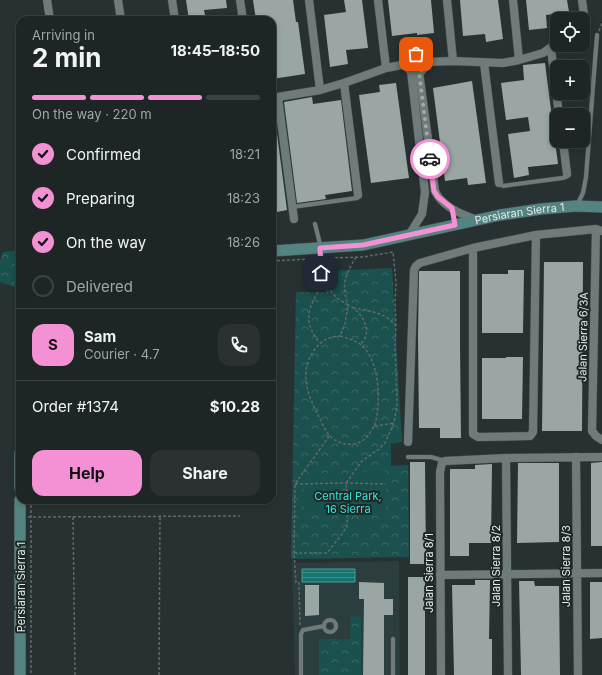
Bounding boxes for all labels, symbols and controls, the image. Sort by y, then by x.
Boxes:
map controls [550,12,590,148]
button: locate [550,12,590,52]
text: Arriving in [32,27,95,43]
pin [399,37,433,71]
text: 18:45–18:50 [171,41,260,60]
text: 2 min [32,42,102,73]
icon: bag [405,43,427,65]
button: + [550,60,590,100]
text: On the way · 220 m [32,106,152,122]
button: − [550,108,590,148]
courier [410,139,450,179]
icon: check [32,143,54,165]
text: Confirmed [66,145,141,164]
text: 18:21 [230,146,260,162]
icon: car [419,148,441,170]
icon: check [32,187,54,209]
text: Preparing [66,189,135,208]
text: 18:23 [227,190,260,206]
street label: Persiaran Sierra 1 [473,200,565,227]
icon: check [32,231,54,253]
text: On the way [66,233,146,252]
text: 18:26 [227,234,260,250]
pin [304,256,338,290]
icon: home [310,262,332,284]
text: Delivered [66,277,133,296]
street label: Jalan Sierra 6/3A [575,292,591,382]
button: phone [218,324,260,366]
text: Sam [84,327,116,346]
text: S [48,335,58,354]
text: Courier · 4.7 [84,346,160,362]
text: Order #1374 [32,397,119,416]
text: $10.28 [210,397,260,416]
button: Help [32,450,142,496]
button: Share [150,450,260,496]
park label: Central Park, 16 Sierra [314,489,382,516]
street label: Jalan Sierra 8/2 [489,525,503,607]
street label: Jalan Sierra 8/3 [559,525,573,607]
street label: Jalan Sierra 8/1 [422,533,436,613]
street label: Persiaran Sierra 1 [14,542,28,632]

